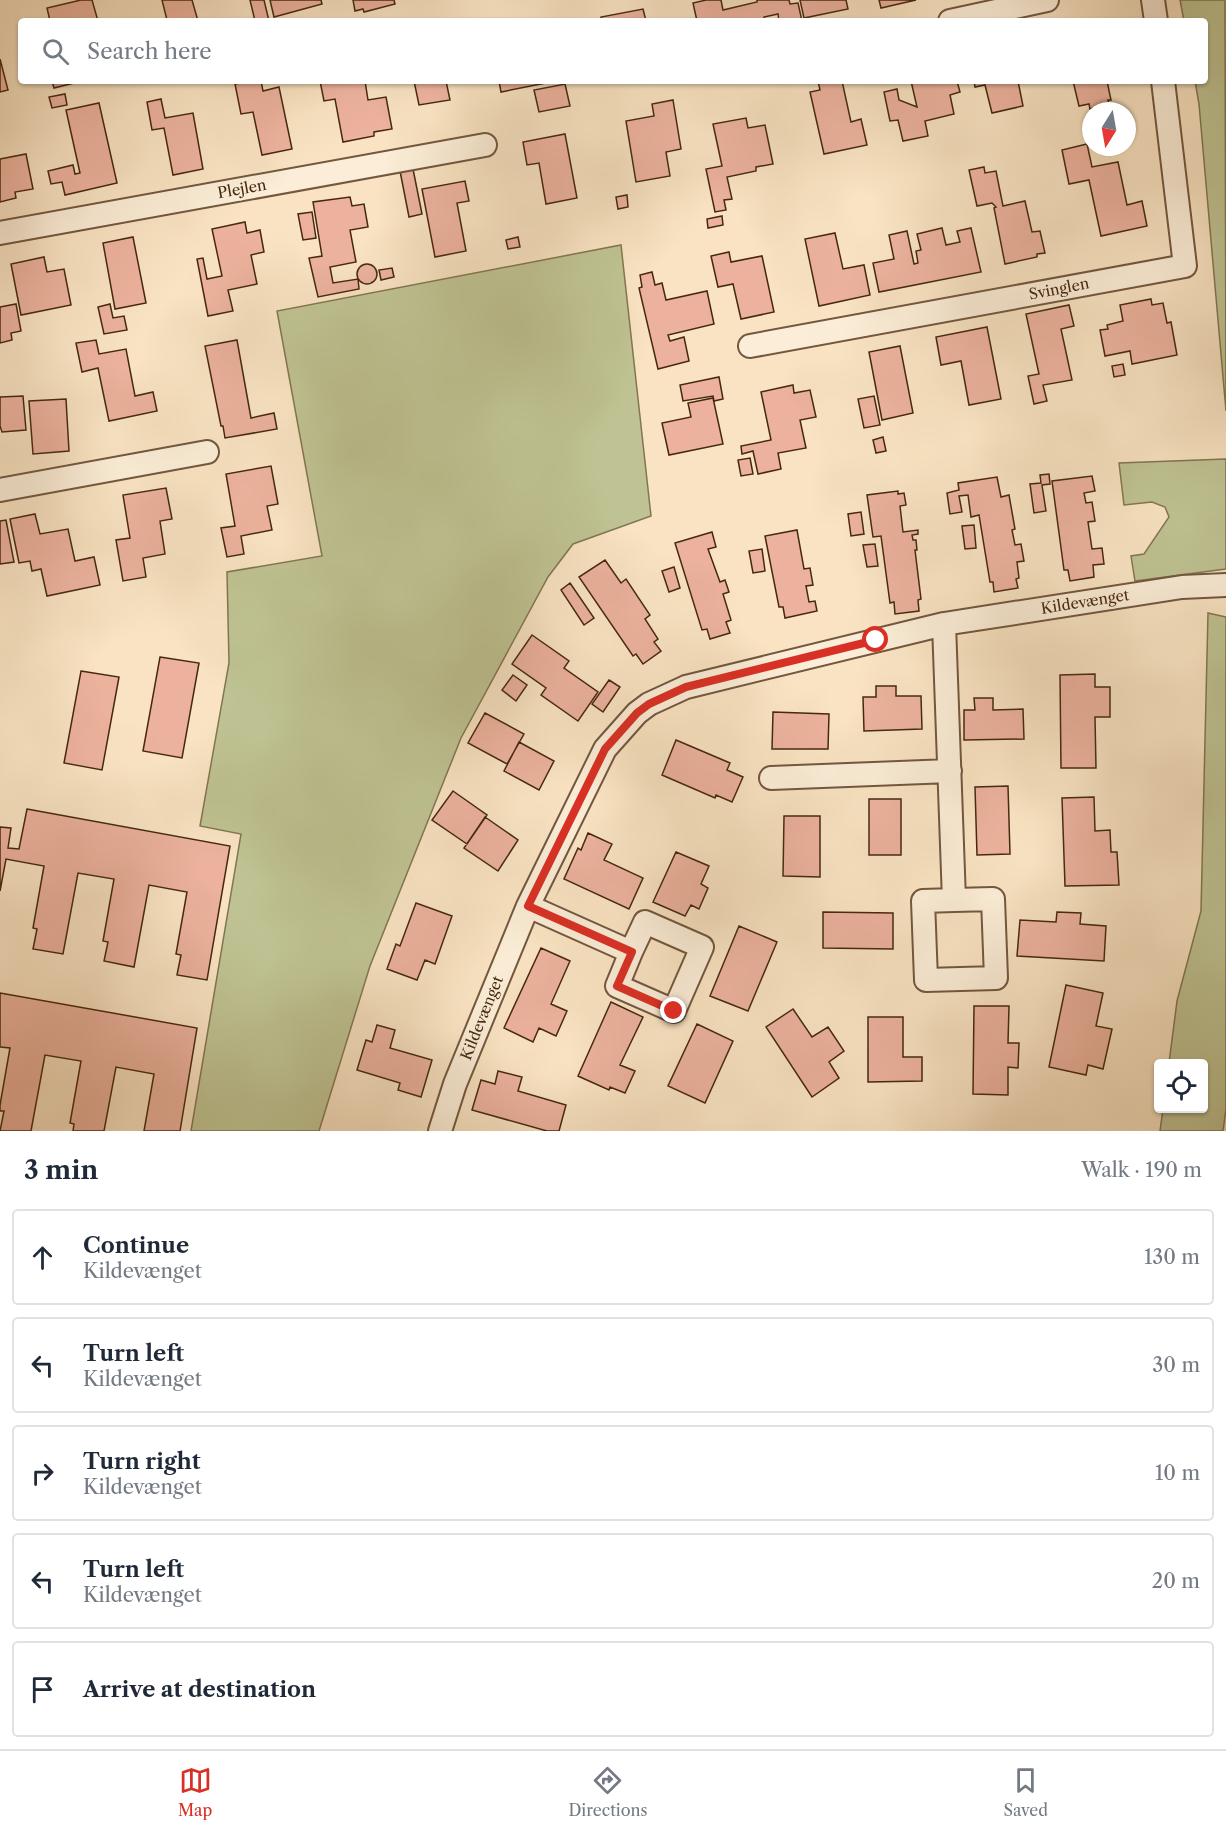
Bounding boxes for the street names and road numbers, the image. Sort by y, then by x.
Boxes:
street label: Plejlen [216,175,268,202]
street label: Svinglen [1027,273,1091,304]
street label: Kildevænget [1039,585,1131,618]
street label: Kildevænget [456,972,507,1063]

